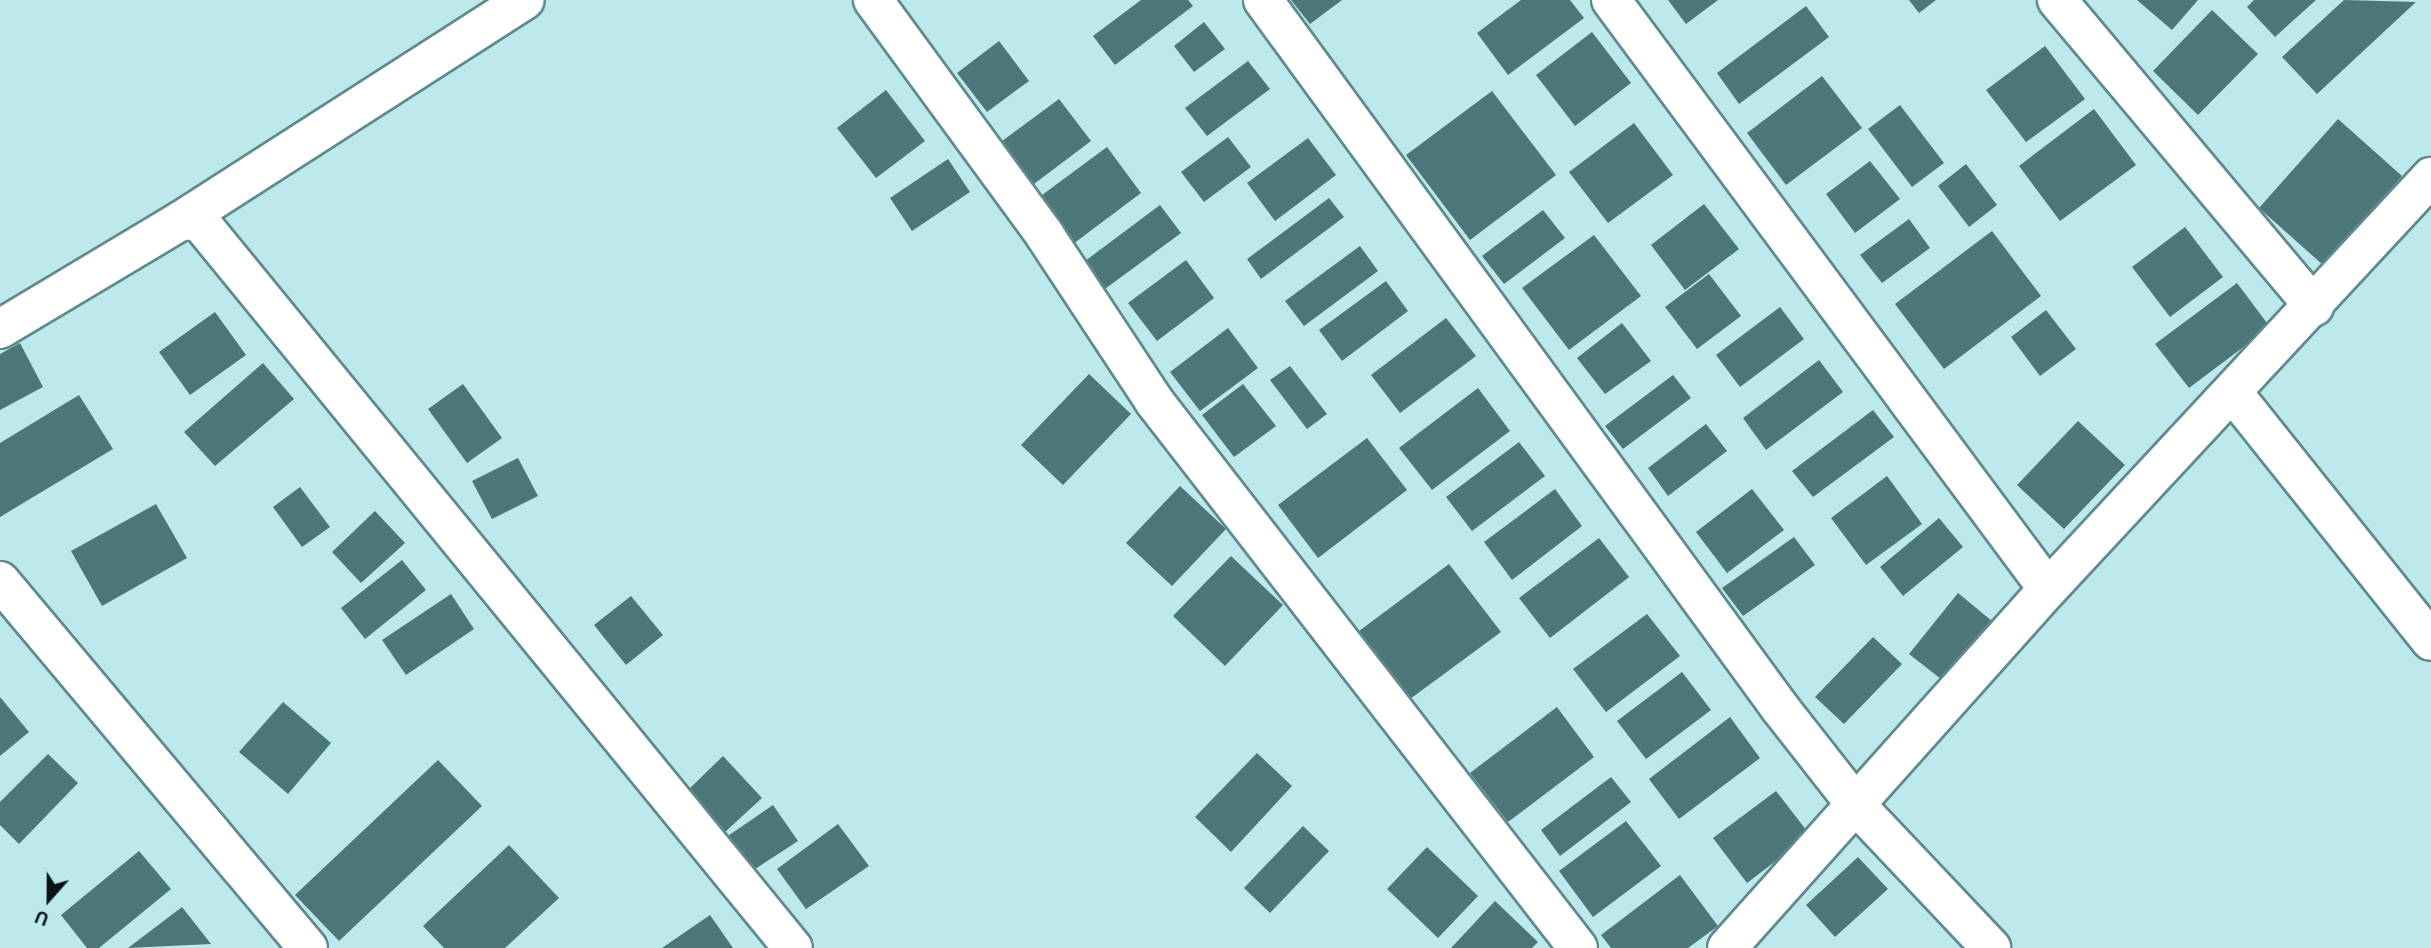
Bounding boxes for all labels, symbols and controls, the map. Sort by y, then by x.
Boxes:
north arrow [14,864,84,934]
text: U [31,906,52,931]

